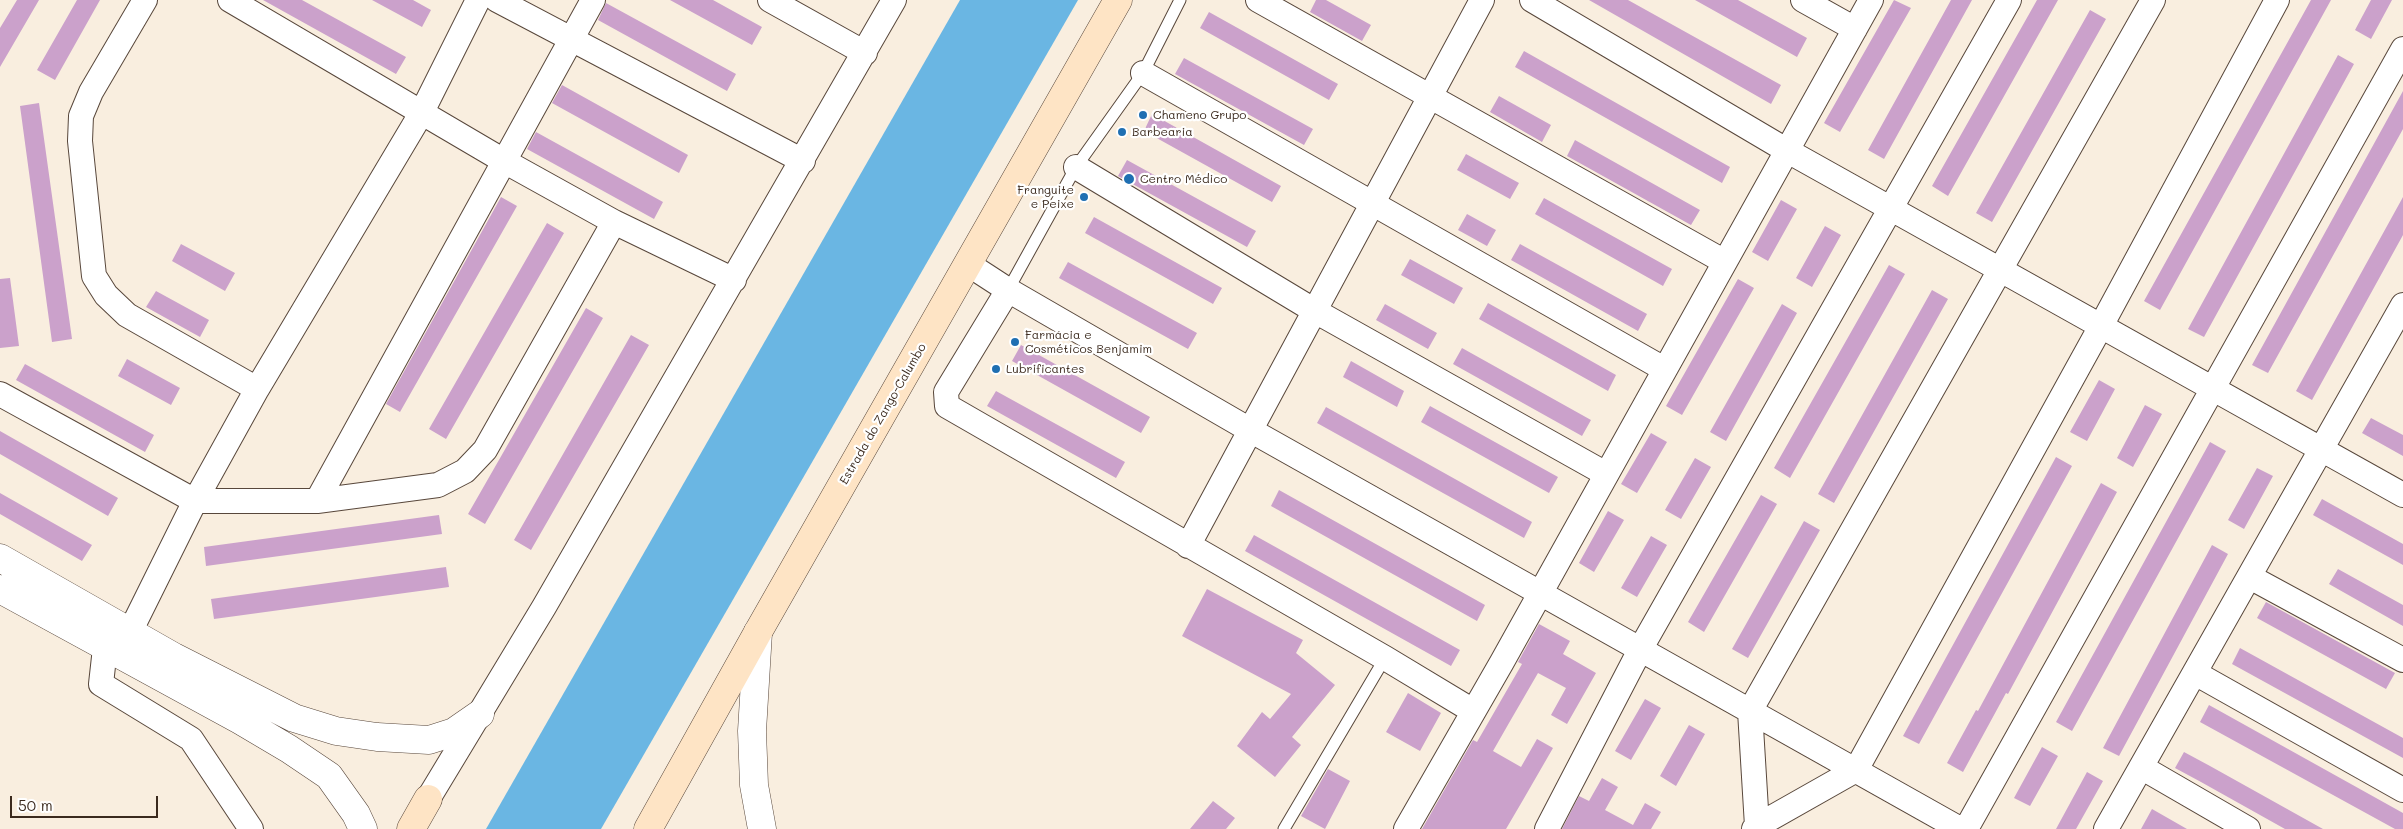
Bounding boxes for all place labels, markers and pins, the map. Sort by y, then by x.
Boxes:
place label: Chameno Grupo [1153,108,1246,122]
marker: Chameno Grupo [1137,109,1149,121]
place label: Barbearia [1132,125,1193,139]
marker: Barbearia [1116,126,1128,138]
marker: Centro Médico [1122,172,1136,186]
place label: Centro Médico [1140,172,1227,186]
place label: Franguite e Peixe [1017,183,1074,211]
marker: Franguite e Peixe [1078,191,1090,203]
place label: Farmácia e Cosméticos Benjamim [1025,328,1152,356]
marker: Farmácia e Cosméticos Benjamim [1009,336,1021,348]
place label: Lubrificantes [1006,362,1084,376]
marker: Lubrificantes [990,363,1002,375]

